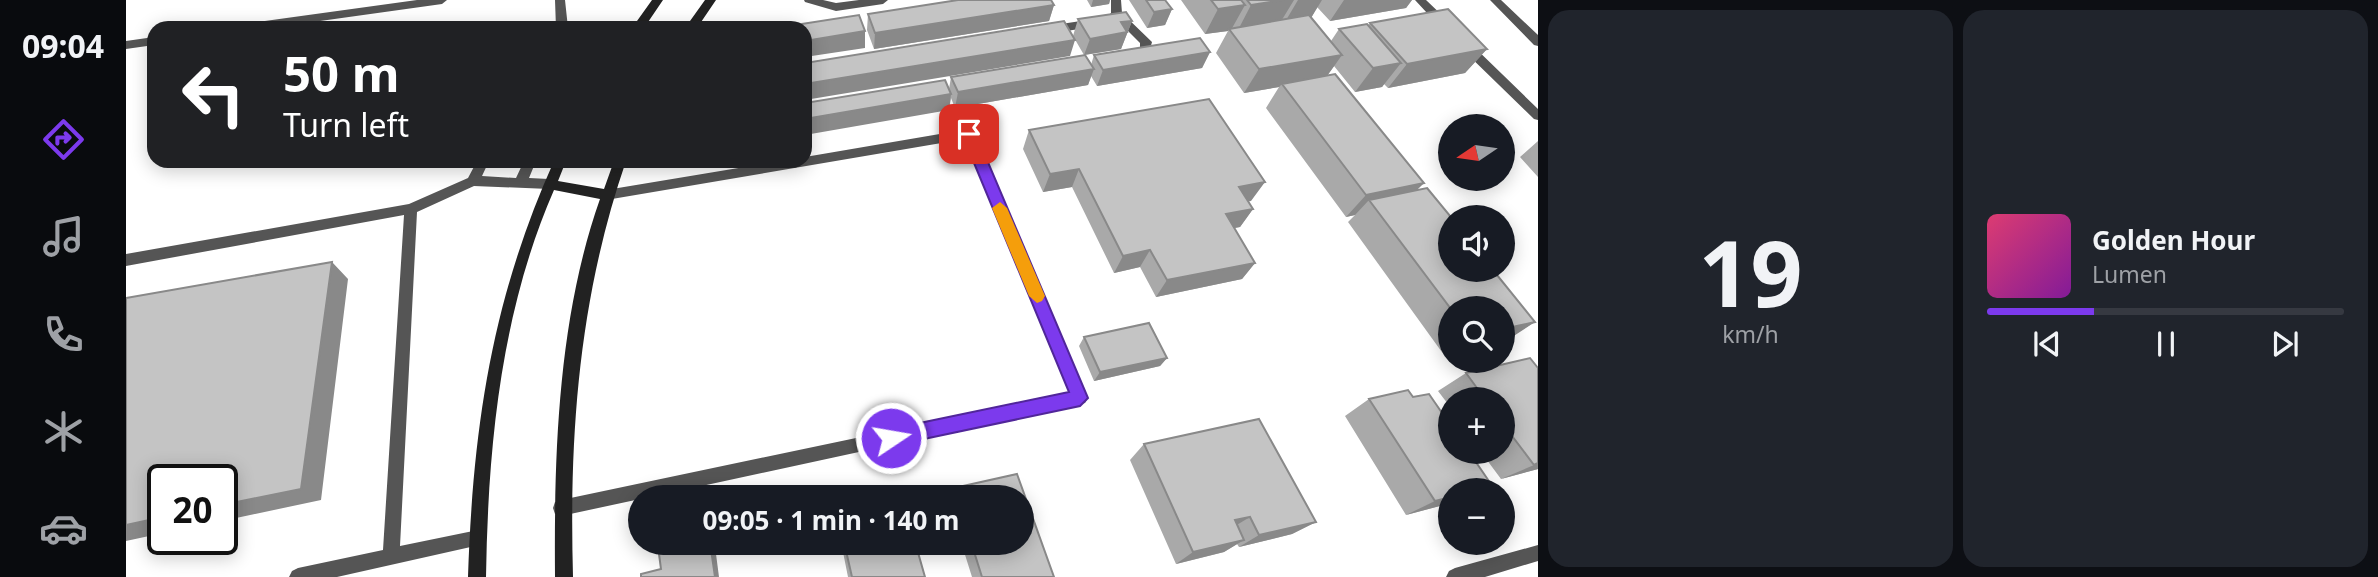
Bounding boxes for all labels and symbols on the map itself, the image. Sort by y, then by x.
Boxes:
pin [939,104,999,164]
north arrow [1438,114,1516,191]
position arrow [854,401,928,475]
speed limit sign: 20 [147,464,238,555]

